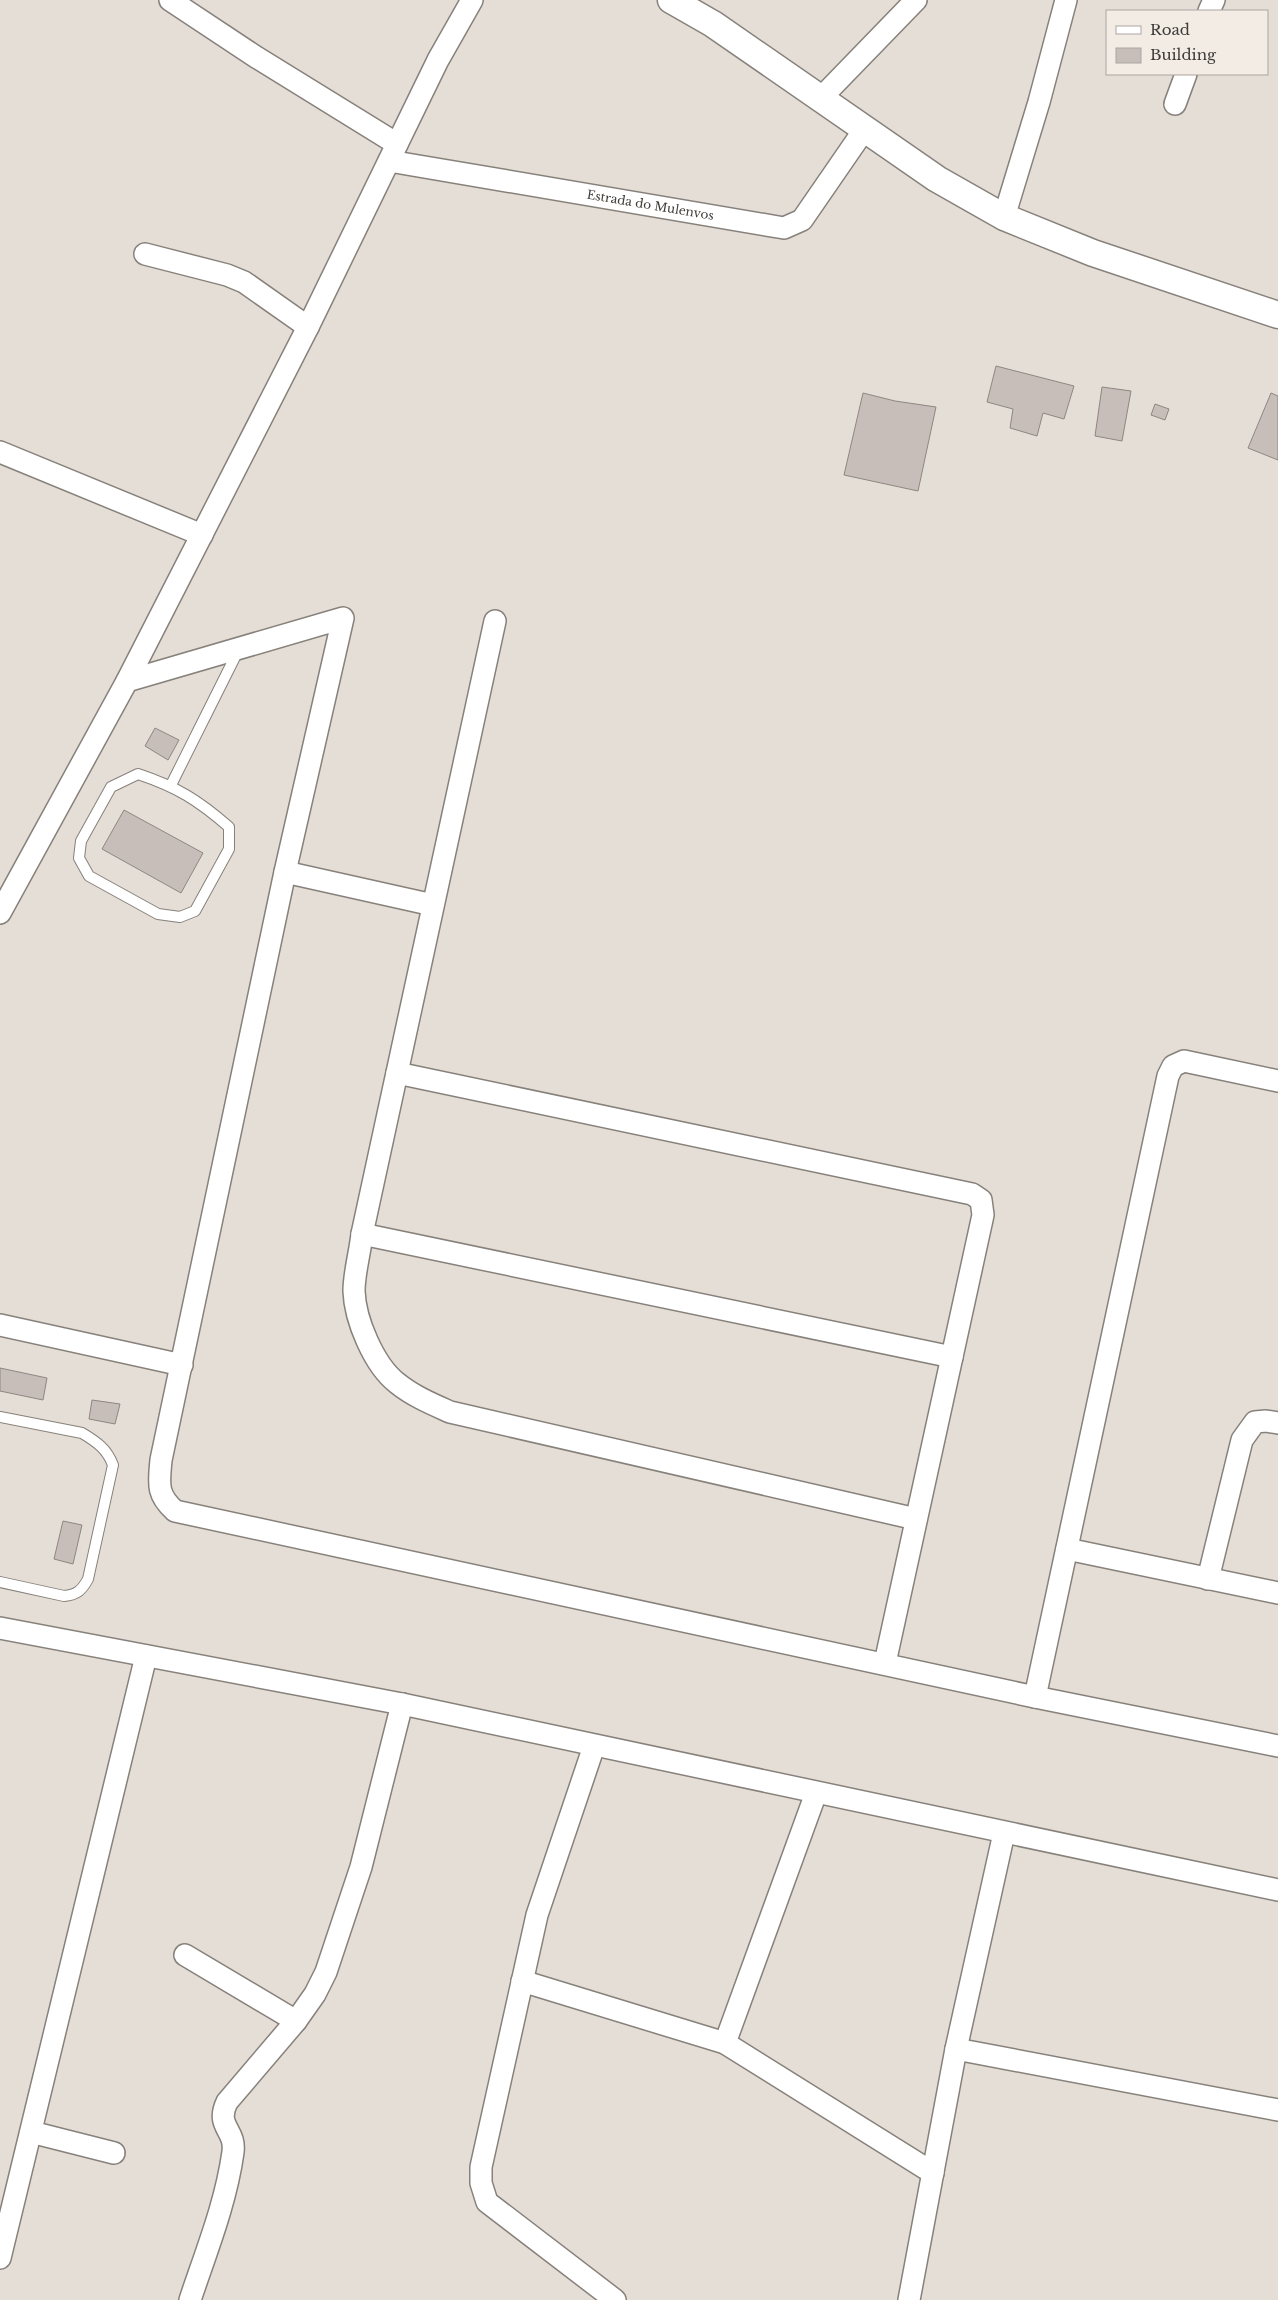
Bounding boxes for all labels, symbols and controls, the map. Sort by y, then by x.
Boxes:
legend [1106,10,1268,75]
text: Road [1150,20,1190,39]
text: Building [1150,45,1217,64]
street label: Estrada do Mulenvos [586,187,715,223]

